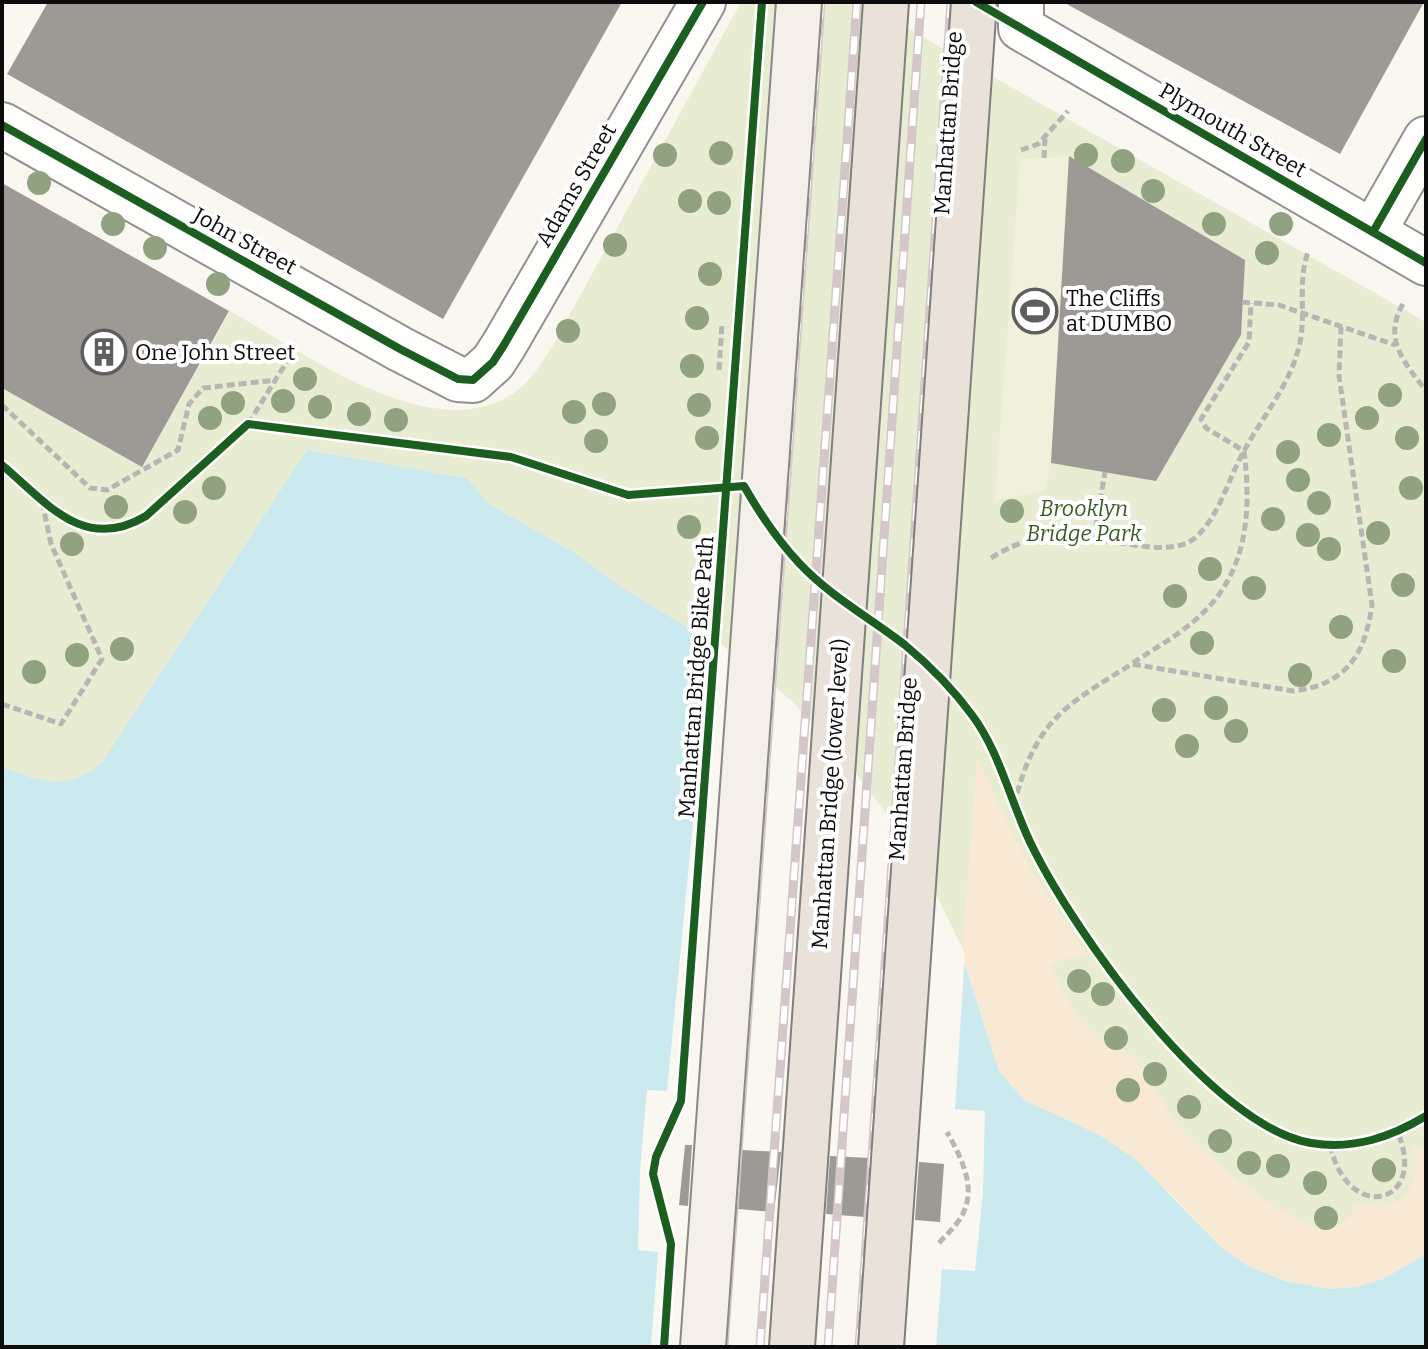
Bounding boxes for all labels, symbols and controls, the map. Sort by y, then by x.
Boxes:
street label: Manhattan Bridge [928,30,968,216]
street label: Plymouth Street [1155,77,1311,183]
street label: Adams Street [530,118,622,251]
street label: John Street [188,201,301,280]
place label: The Cliffs at DUMBO [1066,285,1172,337]
sports icon: The Cliffs at DUMBO [1011,287,1059,335]
building icon: One John Street [80,328,128,376]
place label: One John Street [135,339,295,366]
park label: Brooklyn Bridge Park [1026,495,1143,547]
street label: Manhattan Bridge Bike Path [673,535,719,819]
street label: Manhattan Bridge (lower level) [806,638,854,950]
street label: Manhattan Bridge [883,676,923,862]

